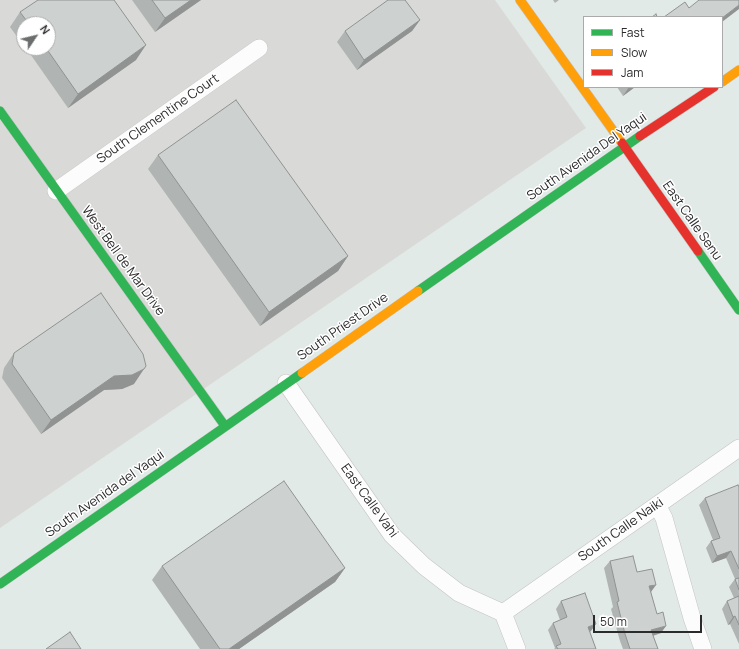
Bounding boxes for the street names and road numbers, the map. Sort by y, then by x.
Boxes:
street label: South Clementine Court [94,71,222,167]
street label: South Avenida Del Yaqui [524,110,650,204]
street label: East Calle Senu [659,178,725,264]
street label: West Bell de Mar Drive [78,203,168,319]
street label: South Priest Drive [295,290,391,364]
street label: South Avenida del Yaqui [43,447,167,541]
street label: East Calle Vahi [337,461,401,541]
street label: South Calle Naiki [575,495,667,565]

